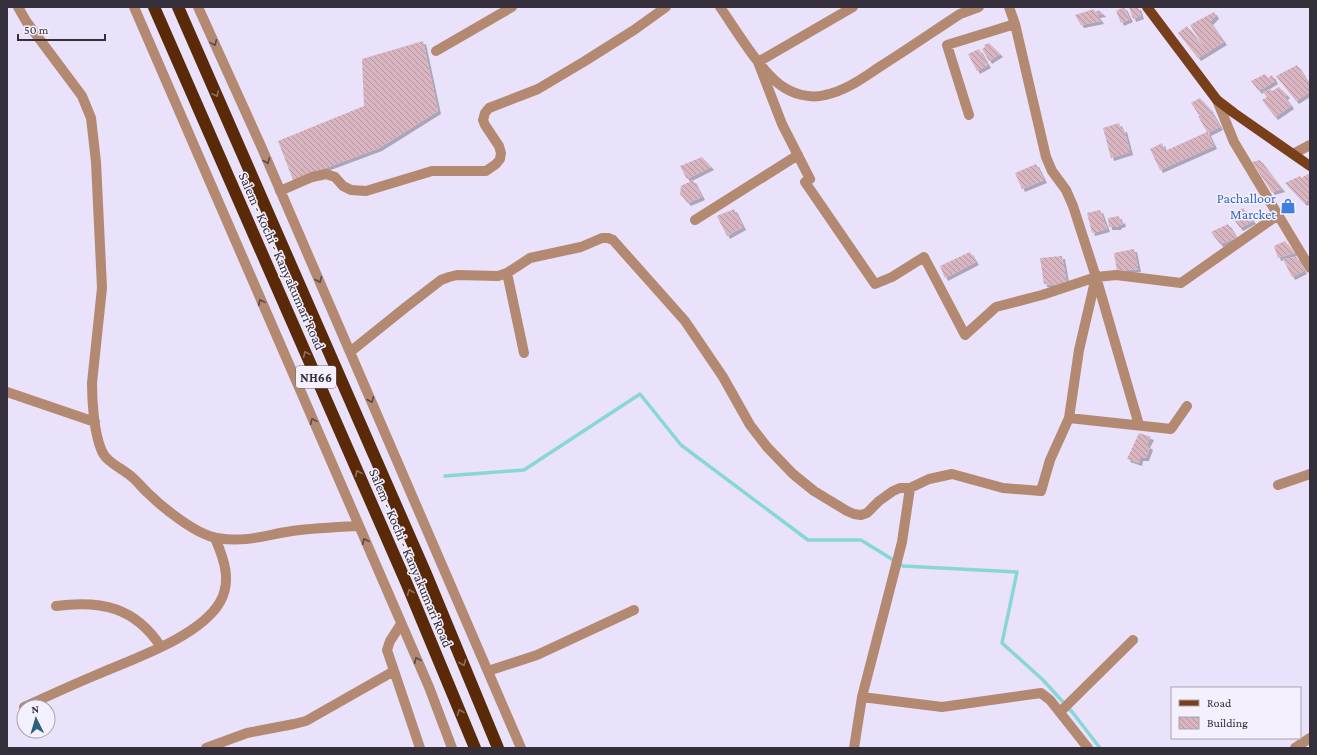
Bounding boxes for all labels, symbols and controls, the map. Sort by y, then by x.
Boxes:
scale bar [18,16,105,42]
text: 50 m [24,23,49,37]
one-way arrow [209,38,217,46]
one-way arrow [211,91,219,98]
one-way arrow [262,157,270,165]
street label: Salem - Kochi - Kanyakumari Road [236,170,329,353]
place label: Pachalloor Marcket [1217,190,1276,222]
shop icon: Pachalloor Marcket [1279,197,1297,215]
one-way arrow [314,276,322,284]
one-way arrow [258,299,266,307]
one-way arrow [303,350,311,358]
road number: NH66 [296,366,336,388]
one-way arrow [366,396,374,403]
one-way arrow [310,418,318,426]
street label: Salem - Kochi - Kanyakumari Road [366,466,456,650]
one-way arrow [355,469,363,477]
one-way arrow [362,537,370,545]
one-way arrow [407,588,415,595]
one-way arrow [414,656,422,664]
one-way arrow [458,659,466,666]
legend [1171,687,1301,739]
text: Road [1207,696,1232,710]
north arrow [16,699,56,739]
text: N [31,703,40,715]
one-way arrow [457,708,465,716]
text: Building [1207,716,1248,730]

